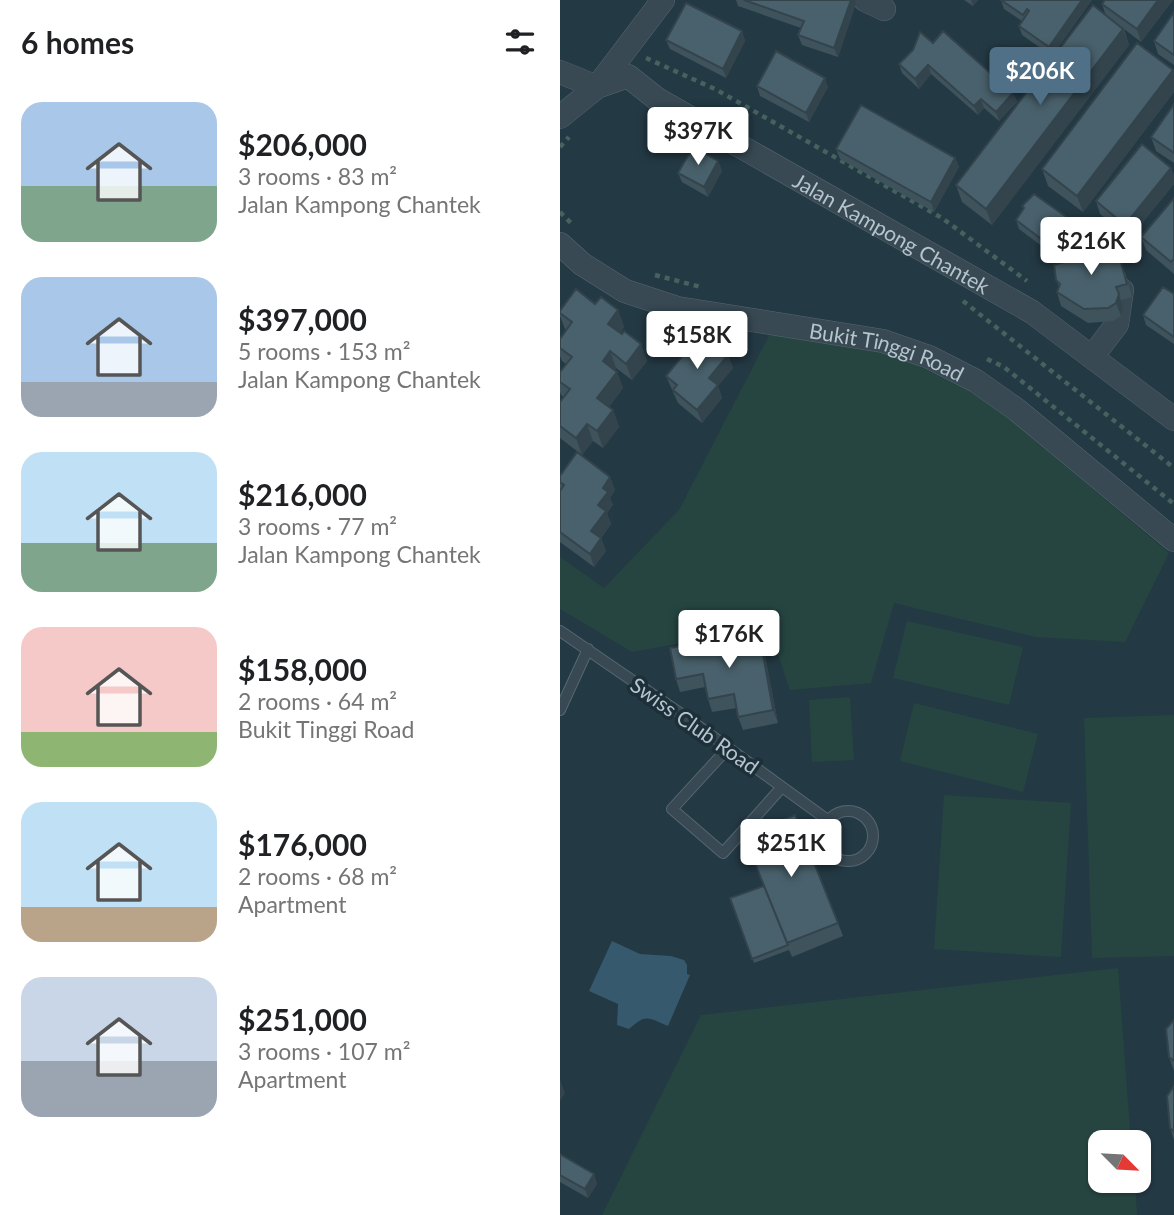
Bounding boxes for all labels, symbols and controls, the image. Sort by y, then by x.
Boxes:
icon: filters [501,23,539,61]
text: 6 homes [21,24,134,60]
pin: $206K [991,48,1089,107]
text: $206K [1005,56,1075,84]
pin: $397K [649,108,747,167]
text: $397K [663,116,733,144]
text: $206,000 [238,126,367,162]
icon: home [77,130,161,214]
text: 3 rooms · 83 m² [238,162,397,190]
street label: Jalan Kampong Chantek [789,167,995,298]
text: Jalan Kampong Chantek [238,190,481,218]
pin: $216K [1042,218,1140,277]
text: $216K [1056,226,1126,254]
text: $397,000 [238,301,367,337]
icon: home [77,305,161,389]
pin: $158K [648,312,746,371]
street label: Bukit Tinggi Road [808,317,969,385]
text: $158K [662,320,732,348]
text: 5 rooms · 153 m² [238,337,410,365]
text: Jalan Kampong Chantek [238,365,481,393]
text: $216,000 [238,476,367,512]
icon: home [77,480,161,564]
text: 3 rooms · 77 m² [238,512,397,540]
text: Jalan Kampong Chantek [238,540,481,568]
pin: $176K [680,610,778,670]
text: $176K [694,619,764,647]
text: $158,000 [238,651,367,687]
icon: home [77,655,161,739]
street label: Swiss Club Road [626,672,764,778]
text: 2 rooms · 64 m² [238,687,397,715]
text: Bukit Tinggi Road [238,715,414,743]
pin: $251K [742,820,840,879]
text: $176,000 [238,826,367,862]
text: $251K [756,828,826,856]
icon: home [77,830,161,914]
text: 2 rooms · 68 m² [238,862,397,890]
text: Apartment [238,890,346,918]
text: $251,000 [238,1001,367,1037]
icon: home [77,1005,161,1089]
text: 3 rooms · 107 m² [238,1037,410,1065]
text: Apartment [238,1065,346,1093]
north arrow [1088,1130,1152,1194]
map controls [1088,1130,1151,1193]

